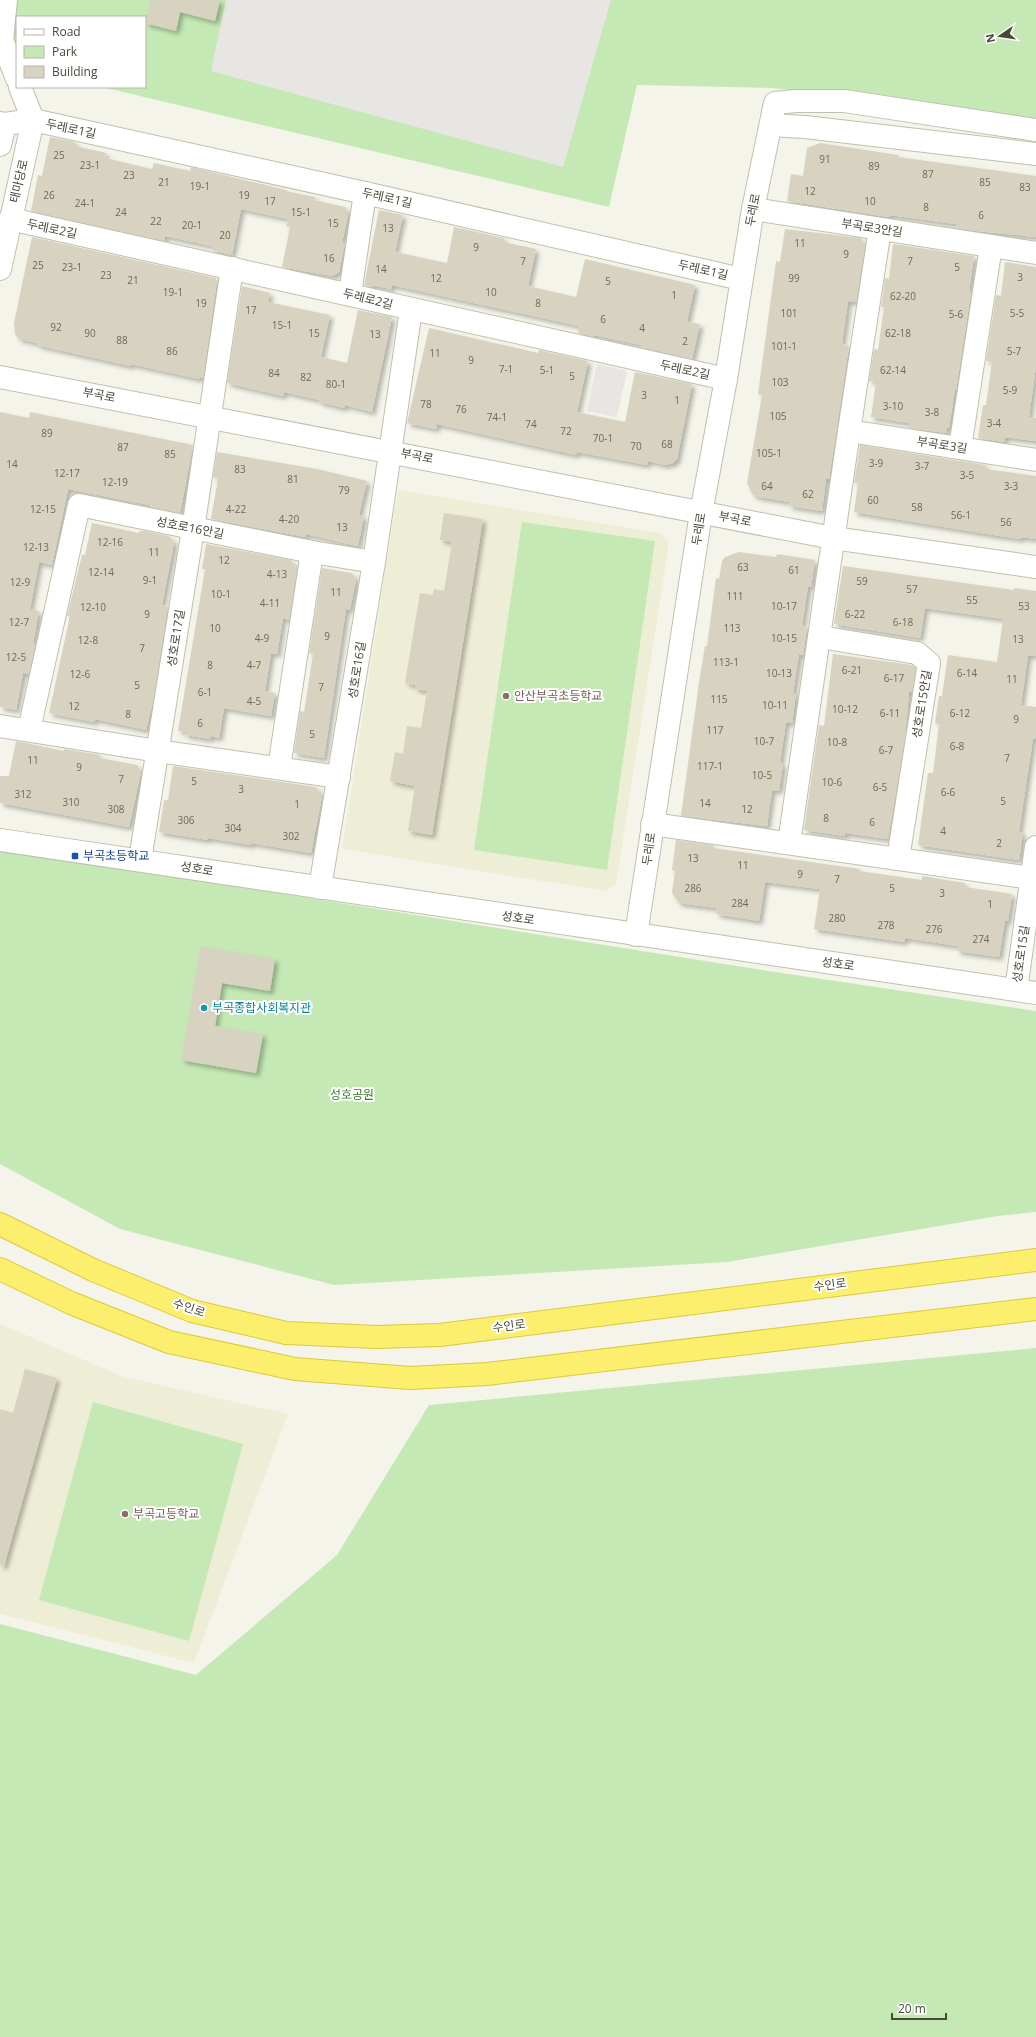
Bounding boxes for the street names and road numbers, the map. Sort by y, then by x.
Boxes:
street label: 두레로1길 [44,115,98,142]
street label: 태마당로 [5,157,32,204]
street label: 두레로1길 [360,183,414,212]
street label: 두레로 [741,192,764,228]
street label: 부곡로3안길 [840,214,904,241]
street label: 두레로2길 [25,215,79,242]
street label: 두레로1길 [676,255,730,284]
street label: 두레로2길 [341,284,395,313]
street label: 두레로2길 [658,356,712,383]
street label: 부곡로 [81,383,117,406]
street label: 부곡로3길 [916,432,969,457]
street label: 부곡로 [399,444,435,467]
street label: 부곡로 [717,507,753,530]
street label: 두레로 [688,511,709,547]
street label: 성호로16안길 [155,513,226,542]
street label: 성호로17길 [163,608,188,668]
street label: 성호로16길 [344,640,369,700]
street label: 성호로15안길 [908,669,935,739]
street label: 두레로 [638,831,659,867]
street label: 성호로 [179,858,215,879]
street label: 성호로 [500,907,536,928]
street label: 성호로15길 [1008,924,1033,984]
street label: 성호로 [820,953,856,974]
street label: 수인로 [812,1274,847,1295]
street label: 수인로 [171,1294,208,1321]
street label: 수인로 [491,1315,526,1336]

